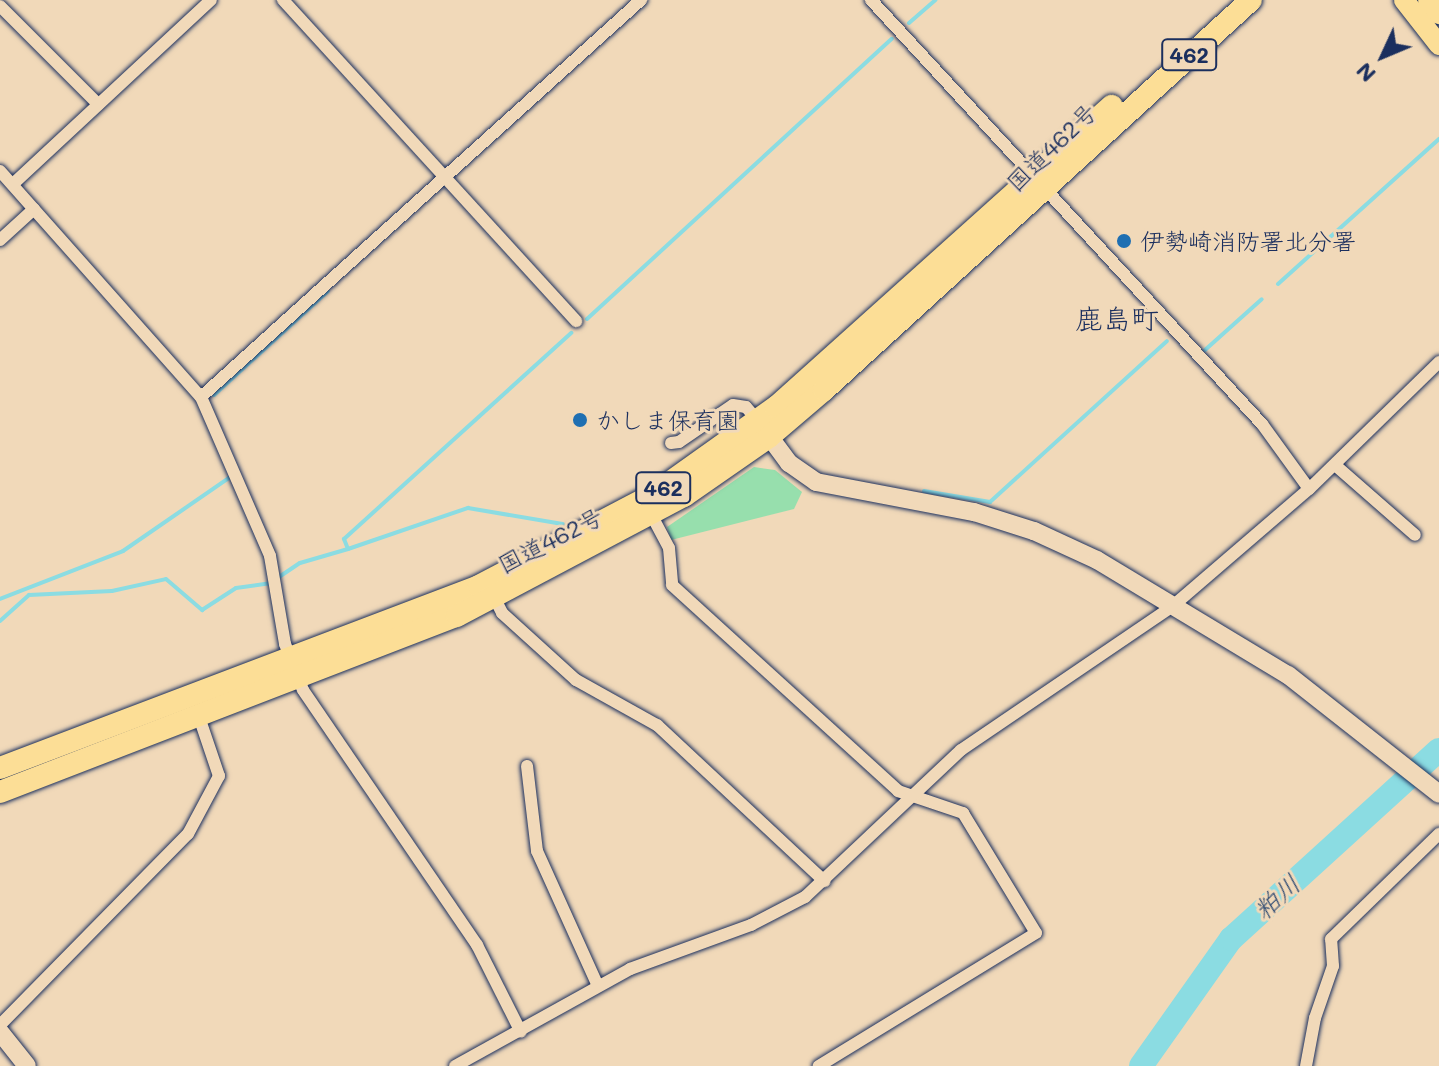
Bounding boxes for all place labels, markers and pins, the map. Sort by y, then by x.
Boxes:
place label: 伊勢崎消防署北分署 [1140,227,1356,255]
marker: 伊勢崎消防署北分署 [1115,232,1133,250]
place label: かしま保育園 [596,406,740,434]
marker: かしま保育園 [571,411,589,429]

